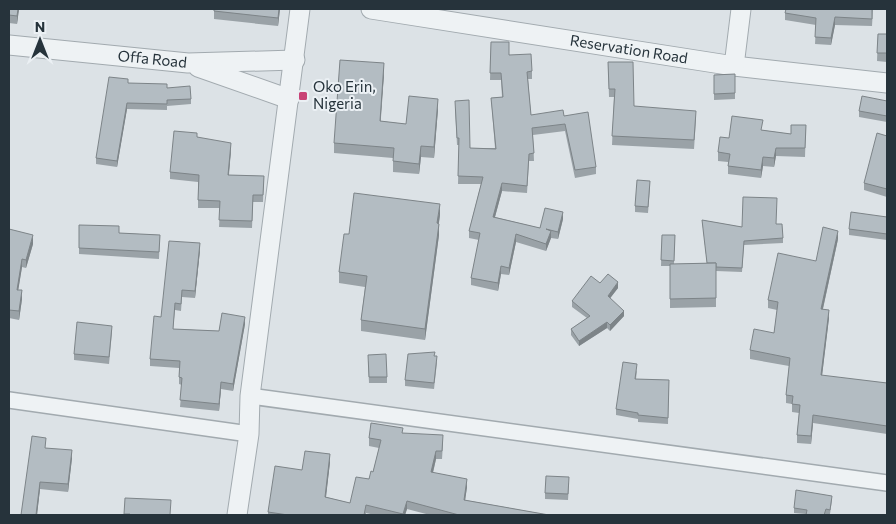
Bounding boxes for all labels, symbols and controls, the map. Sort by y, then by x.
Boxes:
north arrow [15,15,65,65]
text: N [35,18,45,35]
street label: Reservation Road [569,30,689,67]
street label: Offa Road [117,46,188,71]
place label: Oko Erin, Nigeria [313,77,376,112]
marker: Oko Erin, Nigeria [297,90,309,102]

